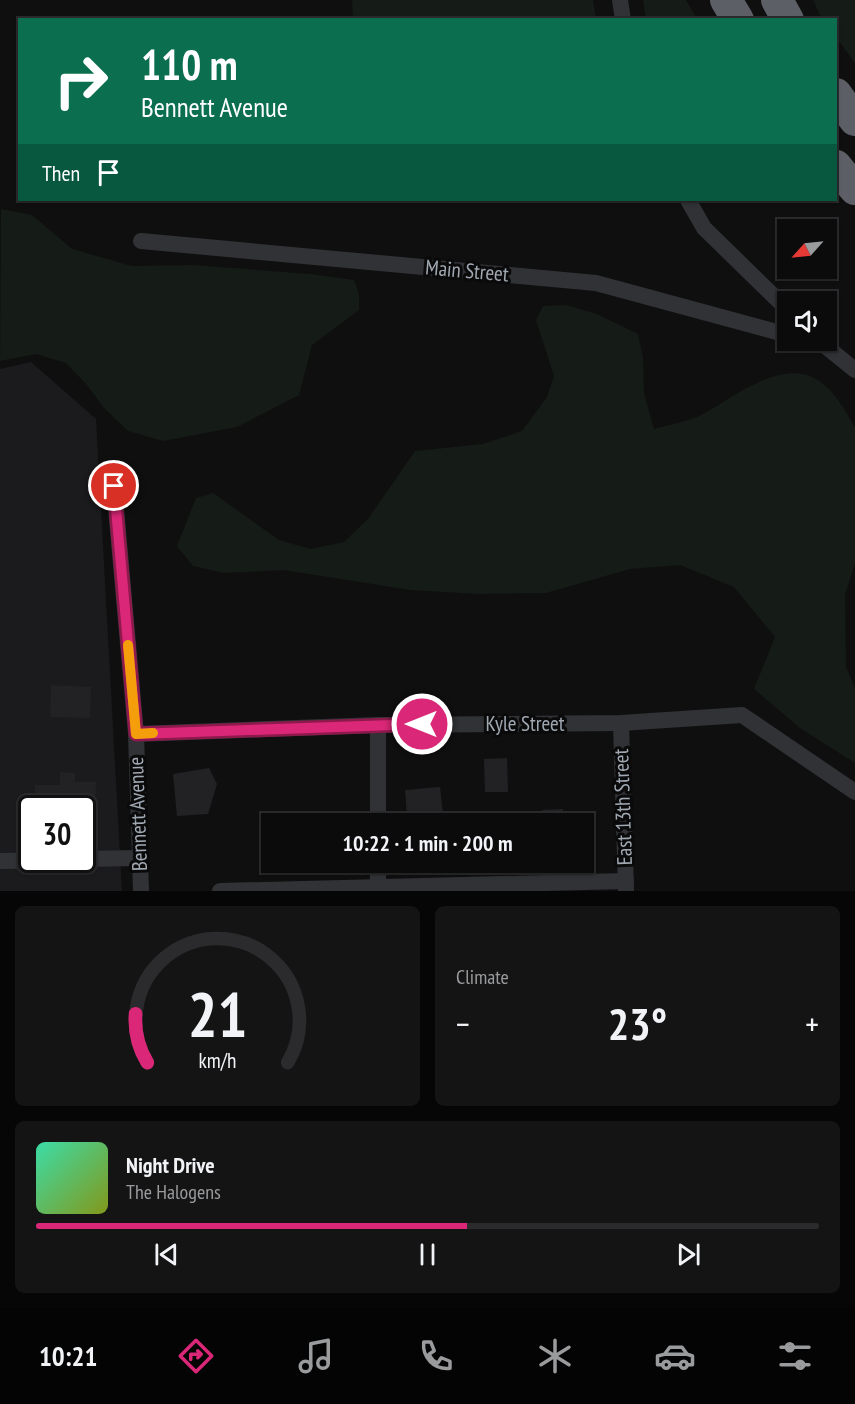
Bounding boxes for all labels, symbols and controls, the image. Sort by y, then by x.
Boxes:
text: 110 m [141,37,238,92]
icon: right [42,42,120,120]
text: Bennett Avenue [141,90,288,124]
icon: arrive [92,156,125,189]
text: Then [42,159,80,187]
north arrow [777,219,837,279]
map controls [777,219,837,351]
street label: Main Street [424,253,510,288]
button: sound [777,291,837,351]
pin [88,460,139,511]
icon: arrive [97,469,130,502]
position arrow [390,692,454,756]
street label: Kyle Street [486,710,565,737]
street label: East 13th Street [607,748,638,866]
street label: Bennett Avenue [122,756,153,872]
speed limit sign: 30 [18,795,96,873]
text: 10:22 · 1 min · 200 m [342,829,513,857]
text: Climate [456,964,509,990]
text: 21 [188,973,247,1054]
text: 23° [608,994,667,1052]
text: − [456,1002,470,1045]
text: + [805,1002,819,1045]
text: km/h [198,1046,237,1074]
text: Night Drive [126,1151,215,1179]
text: The Halogens [126,1179,221,1205]
icon: previous [150,1238,183,1271]
icon: pause [411,1238,444,1271]
icon: next [672,1238,705,1271]
icon: directions [175,1335,217,1377]
icon: music [295,1335,337,1377]
icon: phone [415,1335,457,1377]
icon: climate [534,1335,576,1377]
icon: car [654,1335,696,1377]
icon: filters [774,1335,816,1377]
text: 10:21 [39,1339,97,1373]

